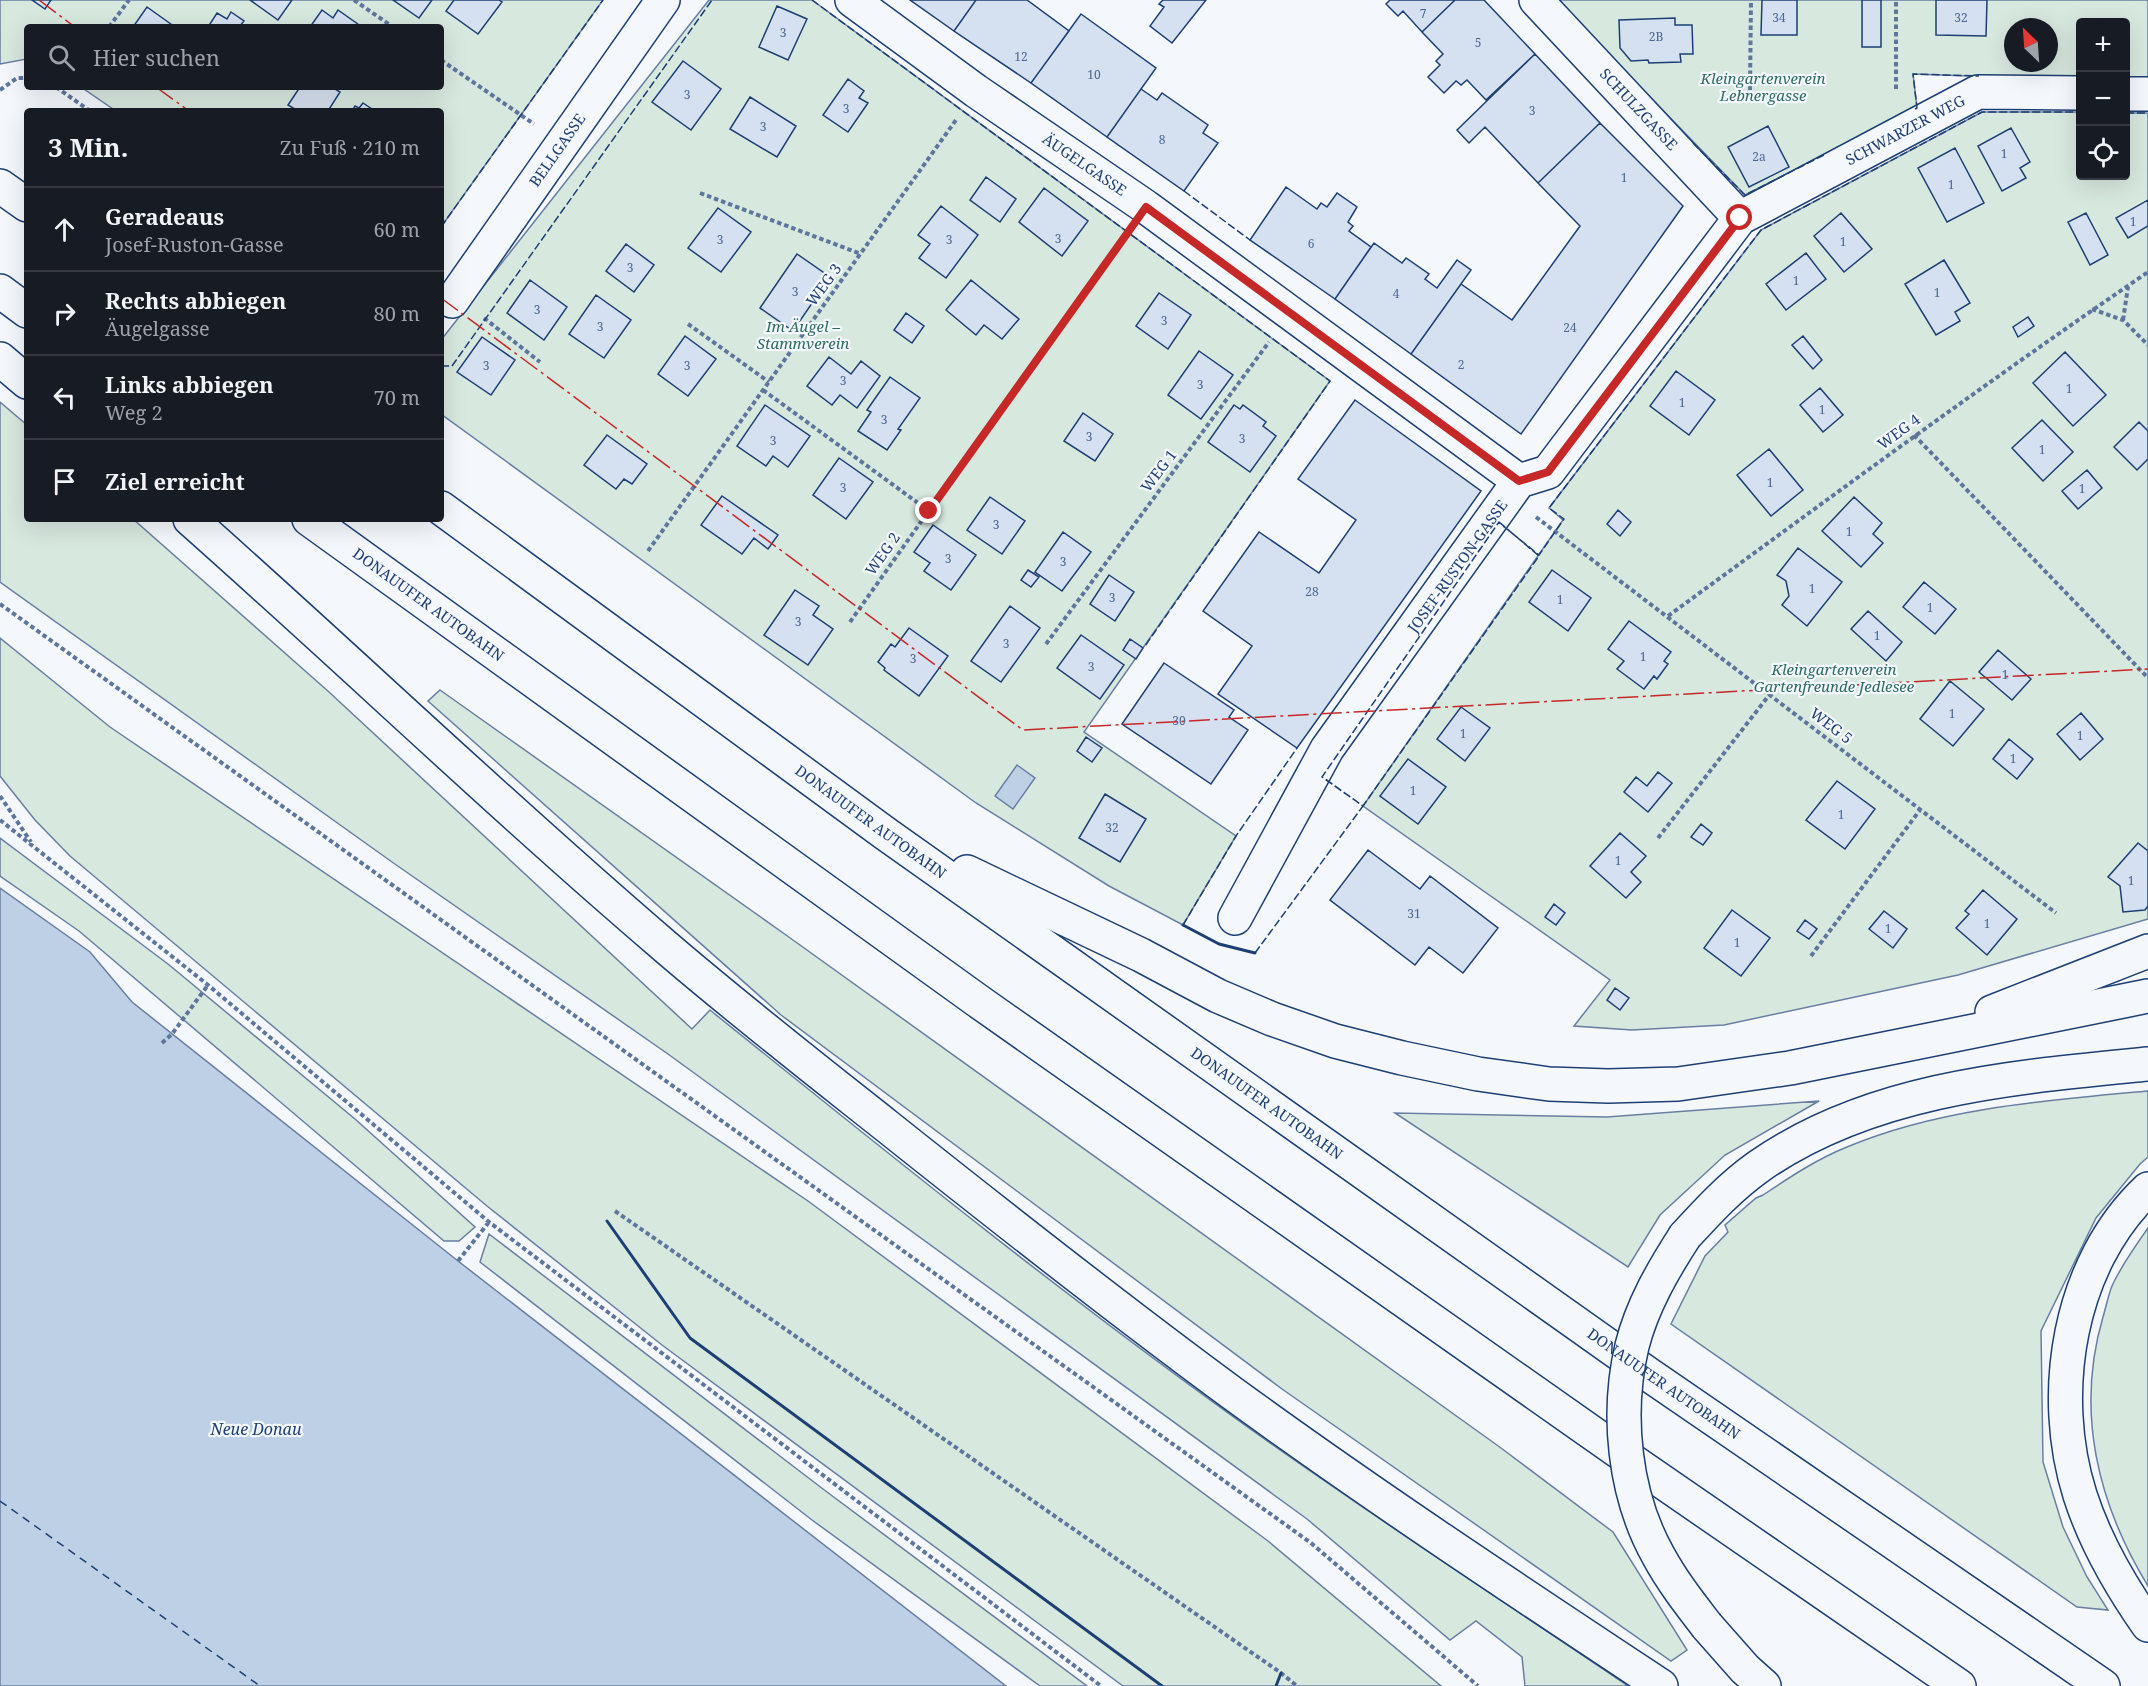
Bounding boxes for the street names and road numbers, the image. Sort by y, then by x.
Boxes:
street label: SCHULZGASSE [1596,64,1683,154]
street label: SCHWARZER WEG [1842,90,1968,169]
street label: BELLGASSE [524,109,589,190]
street label: ÄUGELGASSE [1039,128,1131,200]
street label: WEG 3 [801,259,845,310]
street label: WEG 4 [1873,409,1924,453]
street label: WEG 1 [1136,445,1181,496]
street label: JOSEF-RUSTON-GASSE [1402,495,1511,637]
street label: WEG 2 [860,528,904,579]
street label: DONAUUFER AUTOBAHN [349,543,509,666]
street label: WEG 5 [1806,703,1857,748]
street label: DONAUUFER AUTOBAHN [792,760,951,883]
street label: DONAUUFER AUTOBAHN [1187,1042,1347,1164]
street label: DONAUUFER AUTOBAHN [1584,1323,1745,1444]

